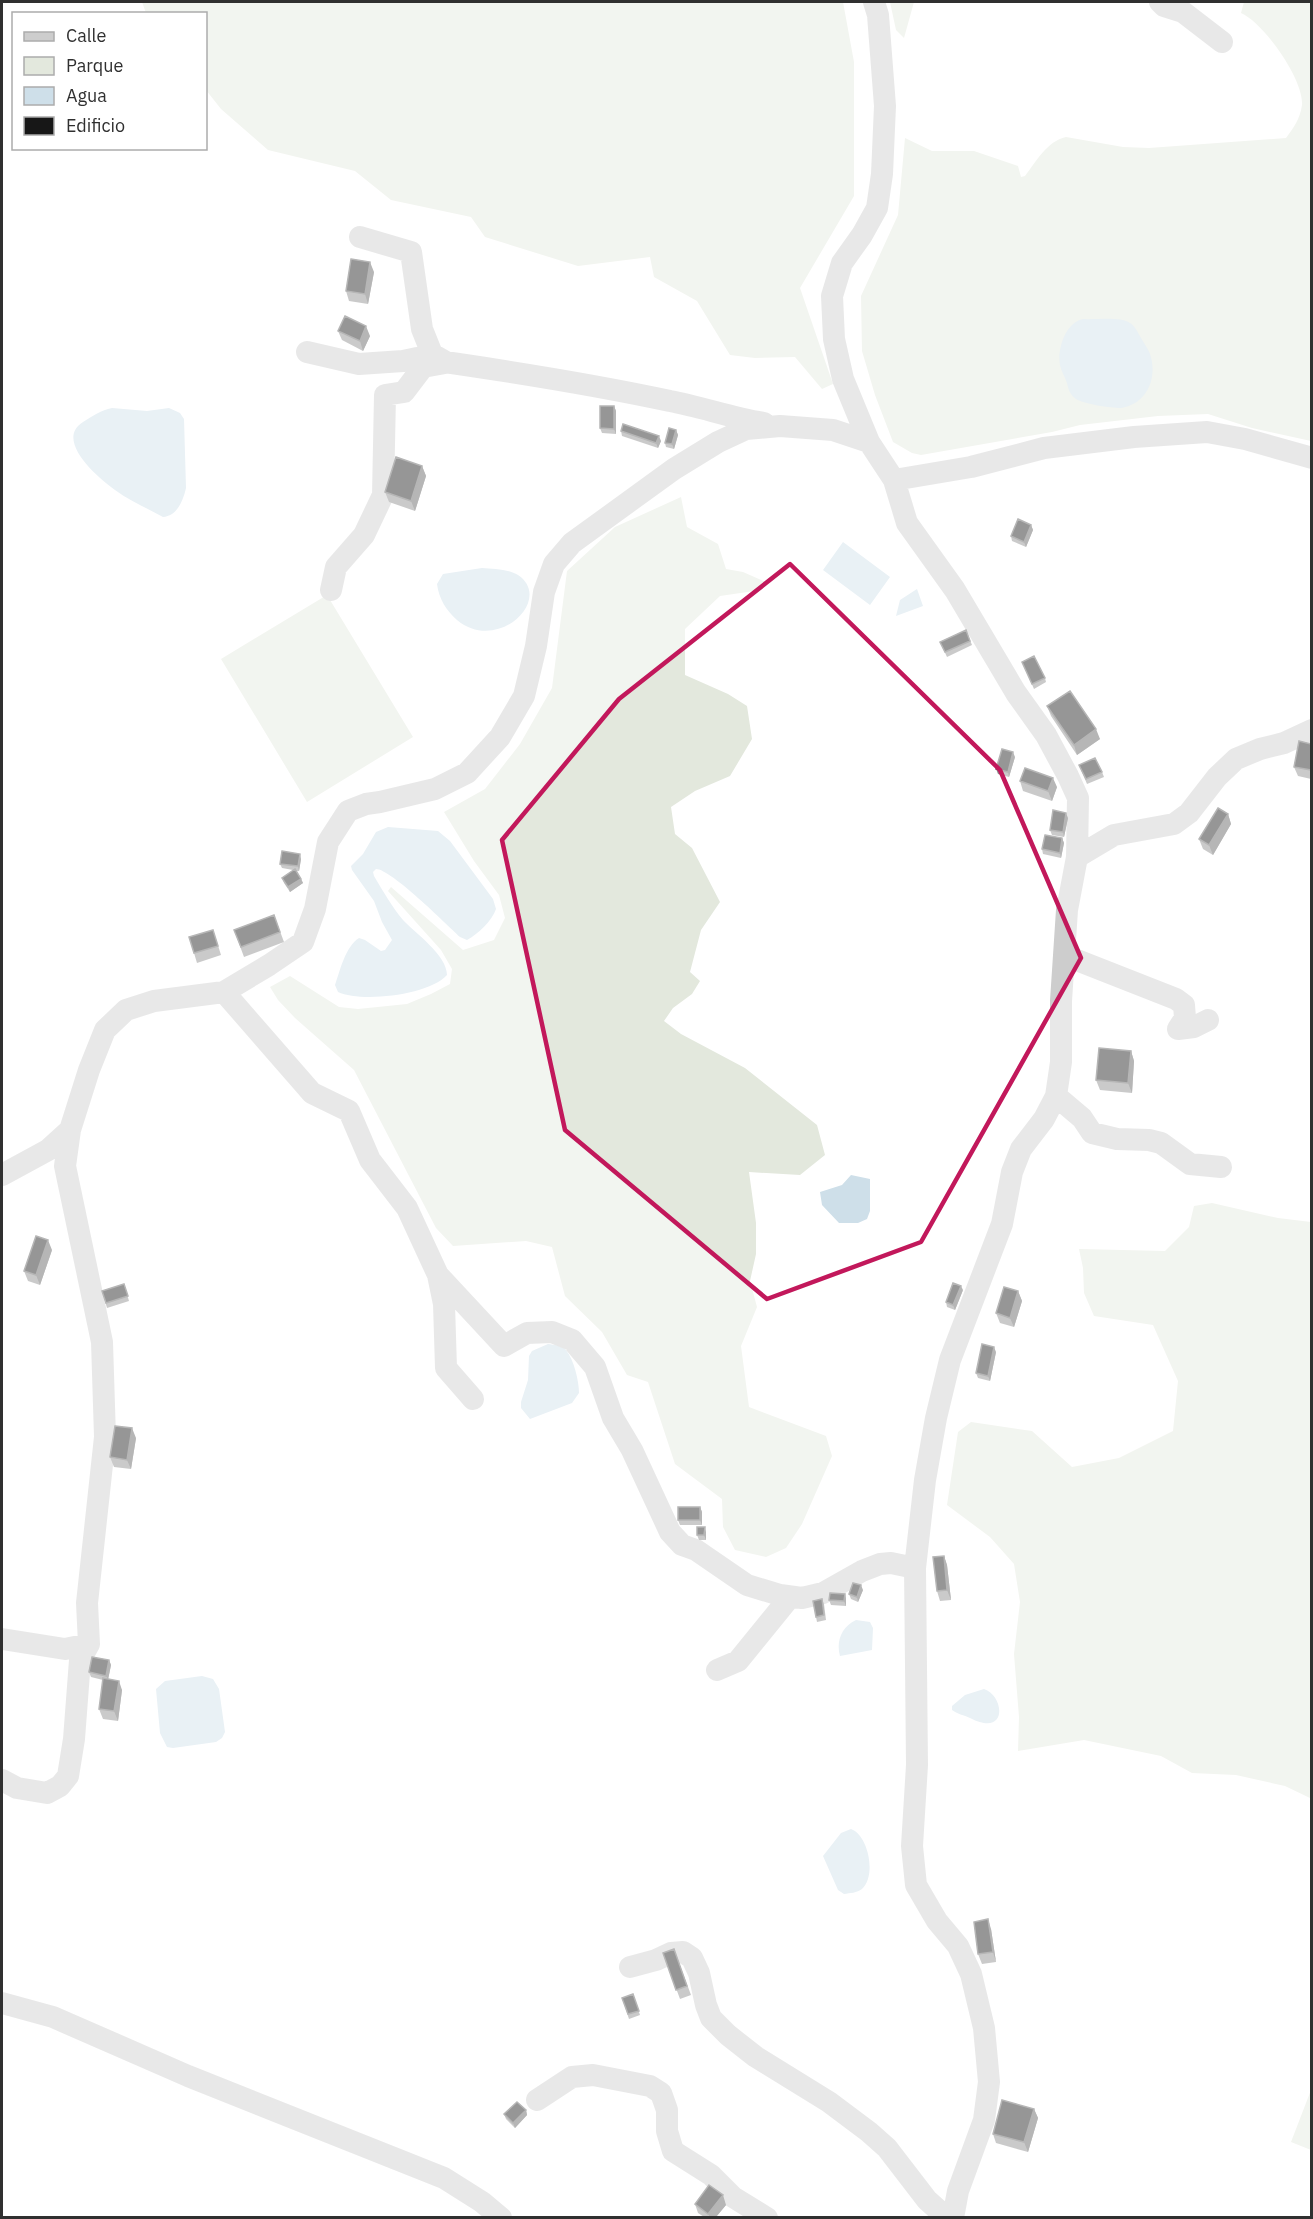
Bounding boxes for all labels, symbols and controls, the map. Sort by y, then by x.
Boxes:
legend [12,12,207,150]
text: Calle [66,24,106,47]
text: Parque [66,54,124,77]
text: Agua [66,84,107,107]
text: Edificio [66,114,125,137]

